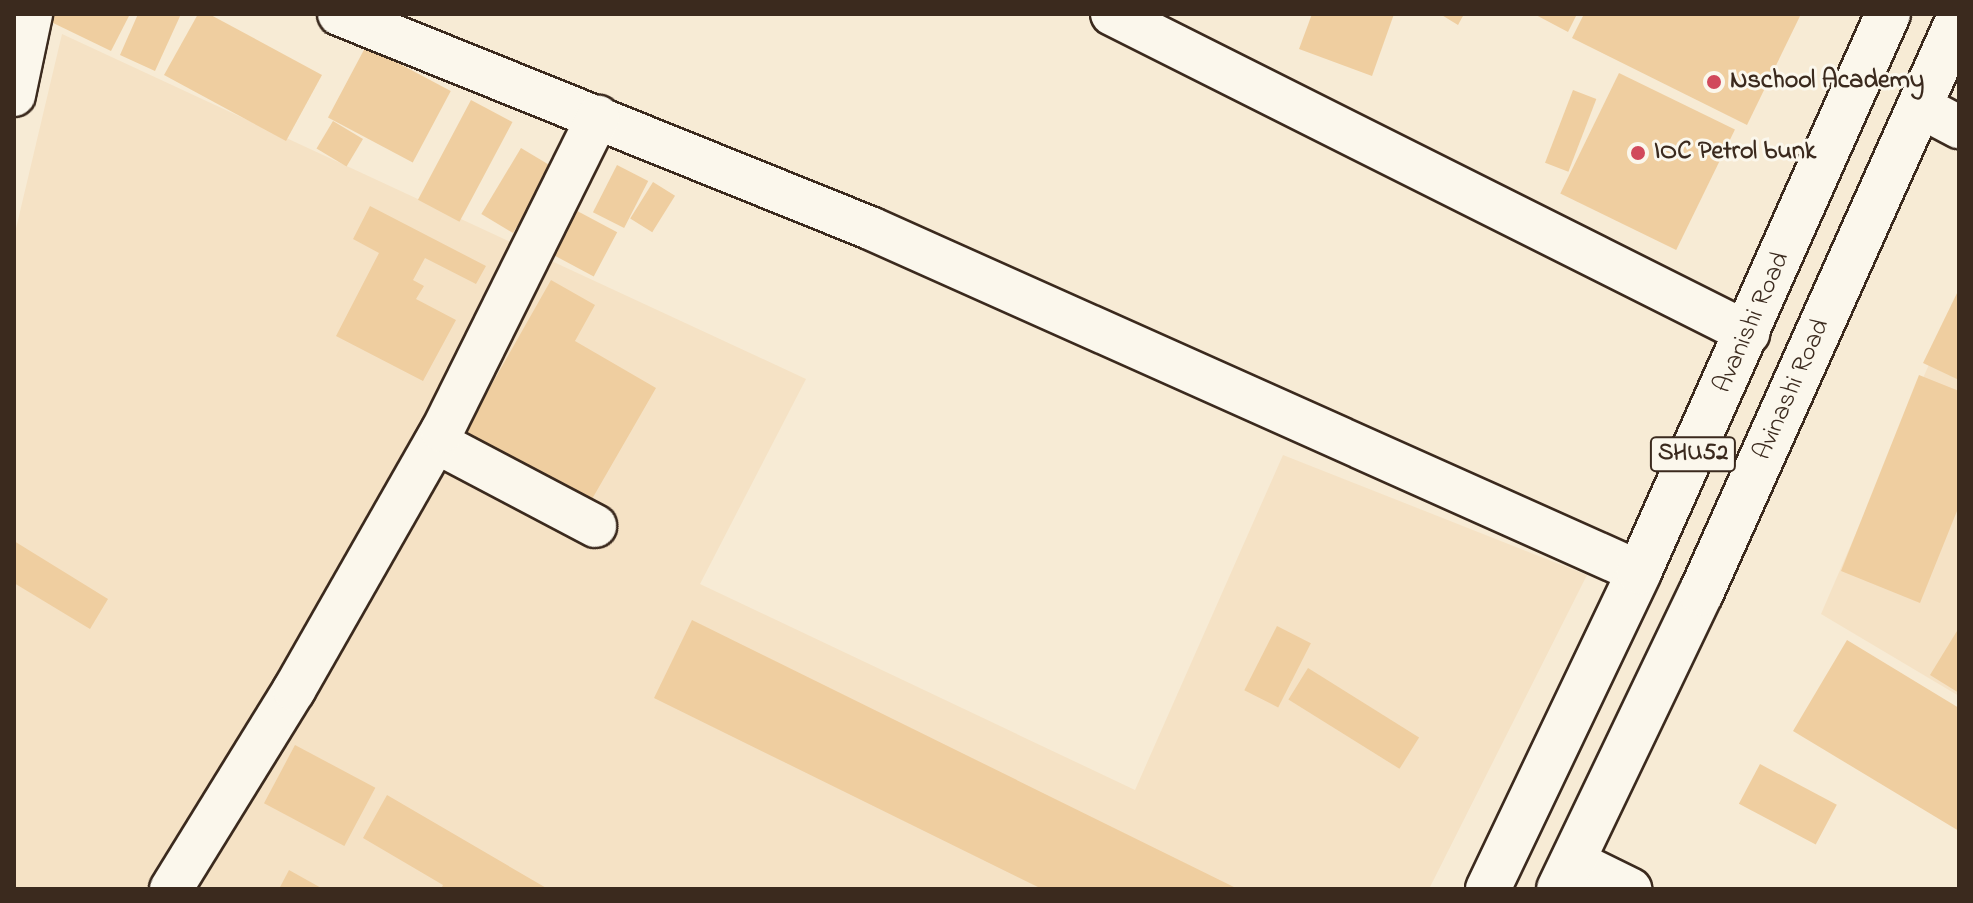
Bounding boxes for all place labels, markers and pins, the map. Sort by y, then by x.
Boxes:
place label: Nschool Academy [1730,66,1924,98]
marker: Nschool Academy [1705,73,1723,91]
place label: IOC Petrol bunk [1654,137,1816,169]
marker: IOC Petrol bunk [1629,144,1647,162]

